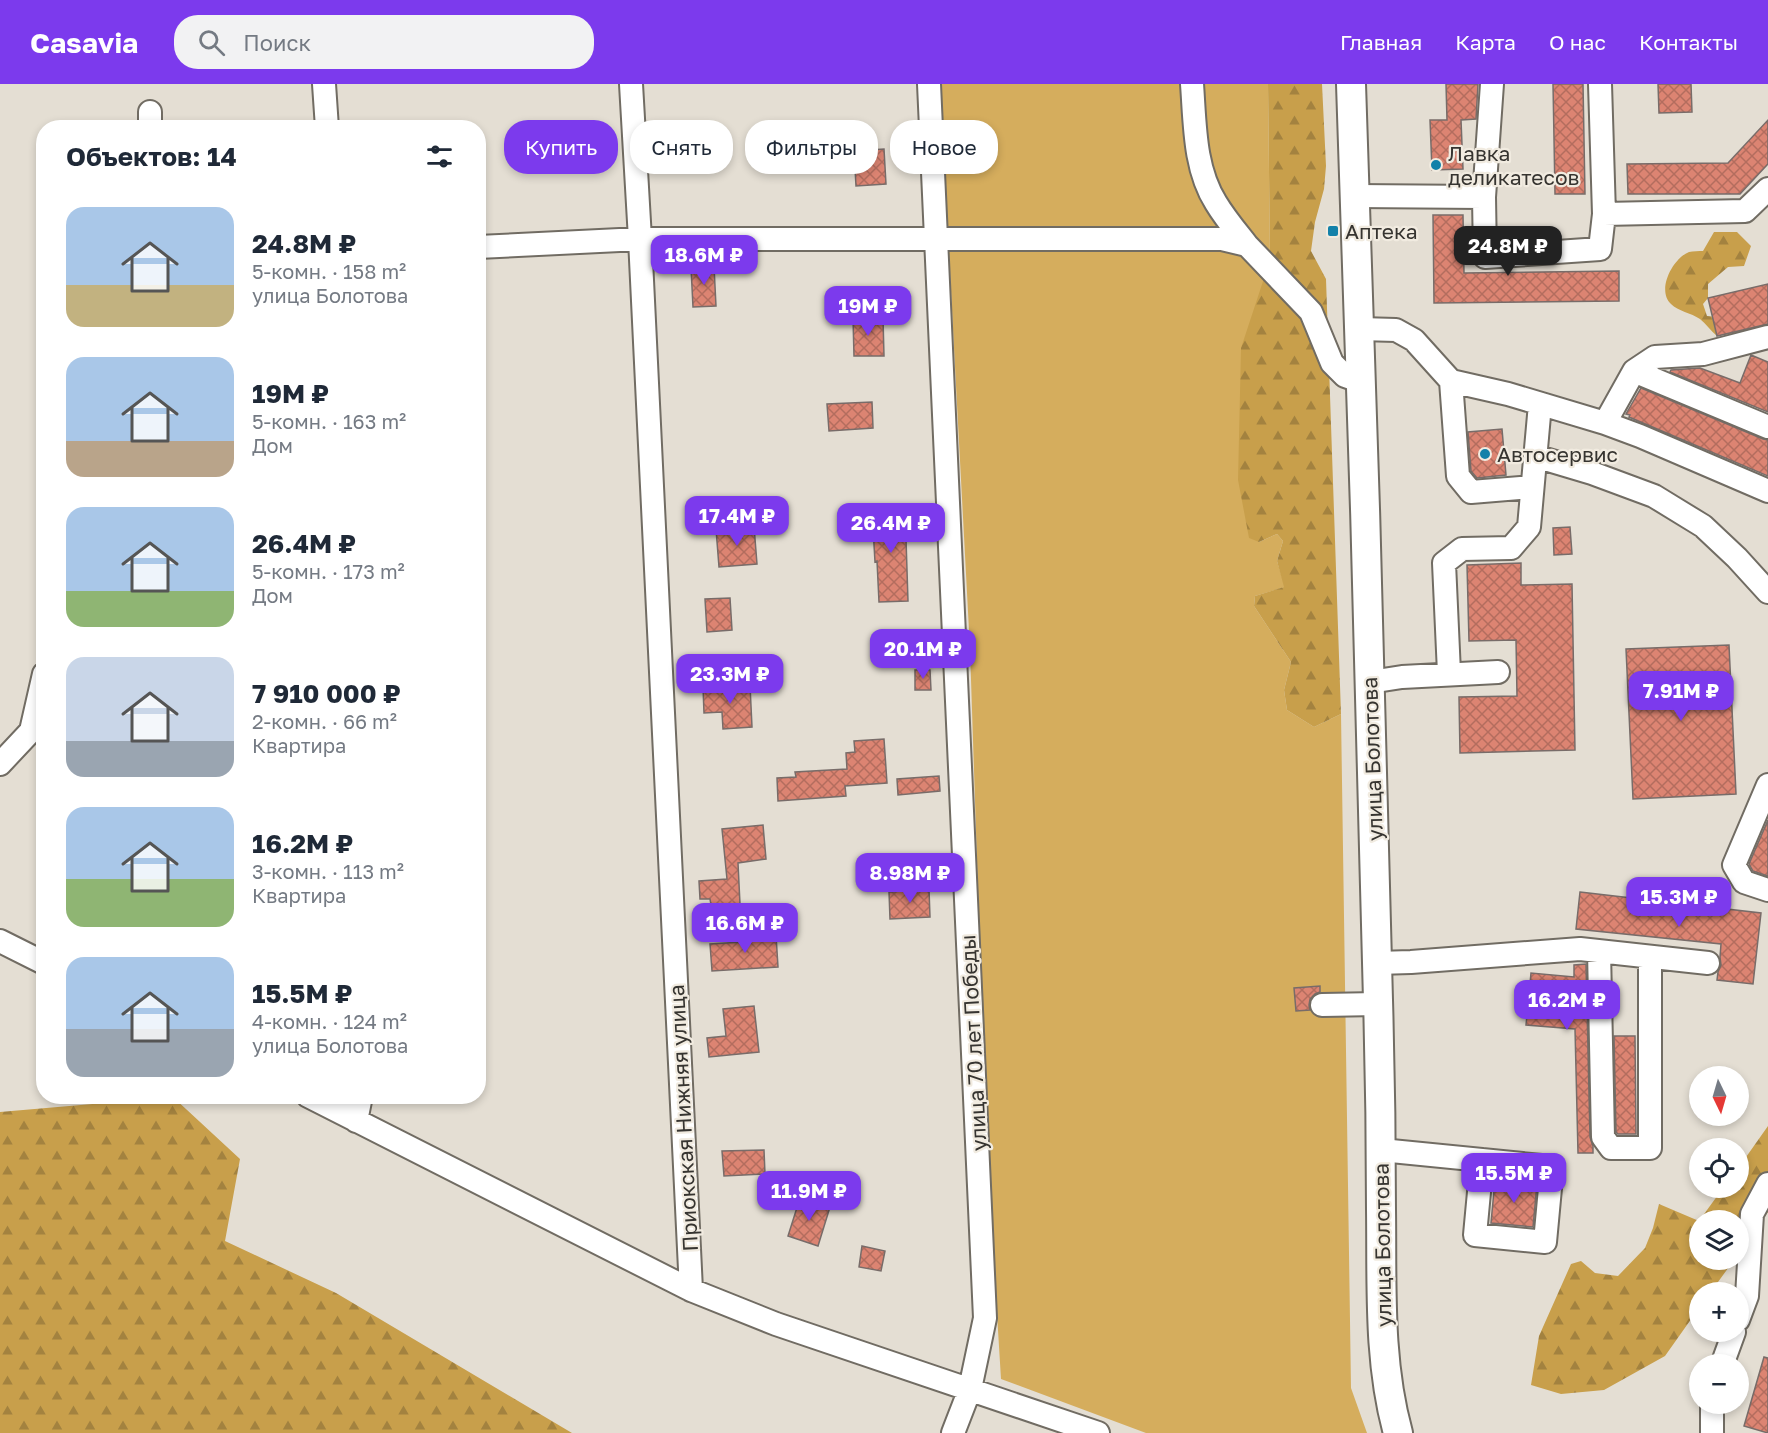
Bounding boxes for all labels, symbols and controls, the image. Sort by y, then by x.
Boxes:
search box [174,15,594,69]
text: Casavia [30,26,138,59]
icon: search [195,26,228,59]
text: Поиск [243,29,311,56]
text: Главная [1340,29,1422,55]
text: Карта [1455,29,1516,55]
text: О нас [1549,29,1606,55]
text: Контакты [1639,29,1738,55]
chip: Купить [504,120,618,174]
chip: Снять [630,120,733,174]
chip: Фильтры [745,120,878,174]
chip: Новое [890,120,998,174]
icon: filters [423,140,456,173]
place label: Лавка деликатесов [1448,140,1579,190]
text: Объектов: 14 [66,141,237,172]
marker: Лавка деликатесов [1429,158,1443,172]
place label: Аптека [1345,218,1418,244]
marker: Аптека [1326,224,1340,238]
pin: 24.8M ₽ [1453,226,1563,277]
text: 24.8M ₽ [252,228,356,259]
icon: home [114,231,186,303]
text: 24.8M ₽ [1468,233,1548,257]
pin: 18.6M ₽ [649,235,759,286]
text: 18.6M ₽ [665,242,743,266]
text: 5-комн. · 158 m² [252,259,406,283]
text: улица Болотова [252,283,408,307]
pin: 19M ₽ [826,286,910,337]
text: 19M ₽ [838,293,898,317]
text: 19M ₽ [252,378,329,409]
icon: home [114,381,186,453]
text: 5-комн. · 163 m² [252,409,406,433]
text: Дом [252,433,293,457]
place label: Автосервис [1497,441,1618,467]
marker: Автосервис [1478,447,1492,461]
pin: 17.4M ₽ [682,496,792,547]
text: 17.4M ₽ [699,503,775,527]
pin: 26.4M ₽ [836,503,946,554]
text: 26.4M ₽ [851,510,931,534]
text: 26.4M ₽ [252,528,356,559]
icon: home [114,531,186,603]
text: 5-комн. · 173 m² [252,559,405,583]
text: Дом [252,583,293,607]
pin: 20.1M ₽ [868,629,978,680]
text: 20.1M ₽ [884,636,962,660]
pin: 23.3M ₽ [675,654,785,705]
text: 23.3M ₽ [690,661,770,685]
pin: 7.91M ₽ [1626,671,1736,722]
street label: улица Болотова [1356,676,1388,842]
text: 7 910 000 ₽ [252,678,401,709]
text: 7.91M ₽ [1643,678,1719,702]
icon: home [114,681,186,753]
text: 2-комн. · 66 m² [252,709,397,733]
text: Квартира [252,733,346,757]
text: 16.2M ₽ [252,828,353,859]
icon: home [114,831,186,903]
pin: 8.98M ₽ [855,853,965,904]
text: 3-комн. · 113 m² [252,859,404,883]
text: 8.98M ₽ [870,860,951,884]
pin: 15.3M ₽ [1624,877,1734,928]
text: Квартира [252,883,346,907]
text: 15.3M ₽ [1640,884,1718,908]
pin: 16.6M ₽ [690,903,800,954]
text: 16.6M ₽ [706,910,784,934]
street label: улица 70 лет Победы [954,934,992,1152]
text: 15.5M ₽ [252,978,353,1009]
pin: 16.2M ₽ [1512,980,1622,1031]
icon: home [114,981,186,1053]
street label: Приокская Нижняя улица [663,984,703,1252]
text: 16.2M ₽ [1528,987,1606,1011]
text: 4-комн. · 124 m² [252,1009,407,1033]
text: улица Болотова [252,1033,408,1057]
north arrow [1689,1066,1749,1126]
map controls [1689,1066,1749,1414]
button: locate [1689,1138,1749,1198]
pin: 15.5M ₽ [1459,1153,1569,1204]
text: 15.5M ₽ [1475,1160,1553,1184]
street label: улица Болотова [1368,1163,1396,1327]
pin: 11.9M ₽ [754,1171,864,1222]
text: 11.9M ₽ [771,1178,847,1202]
button: layers [1689,1210,1749,1270]
button: + [1689,1282,1749,1342]
button: − [1689,1354,1749,1414]

